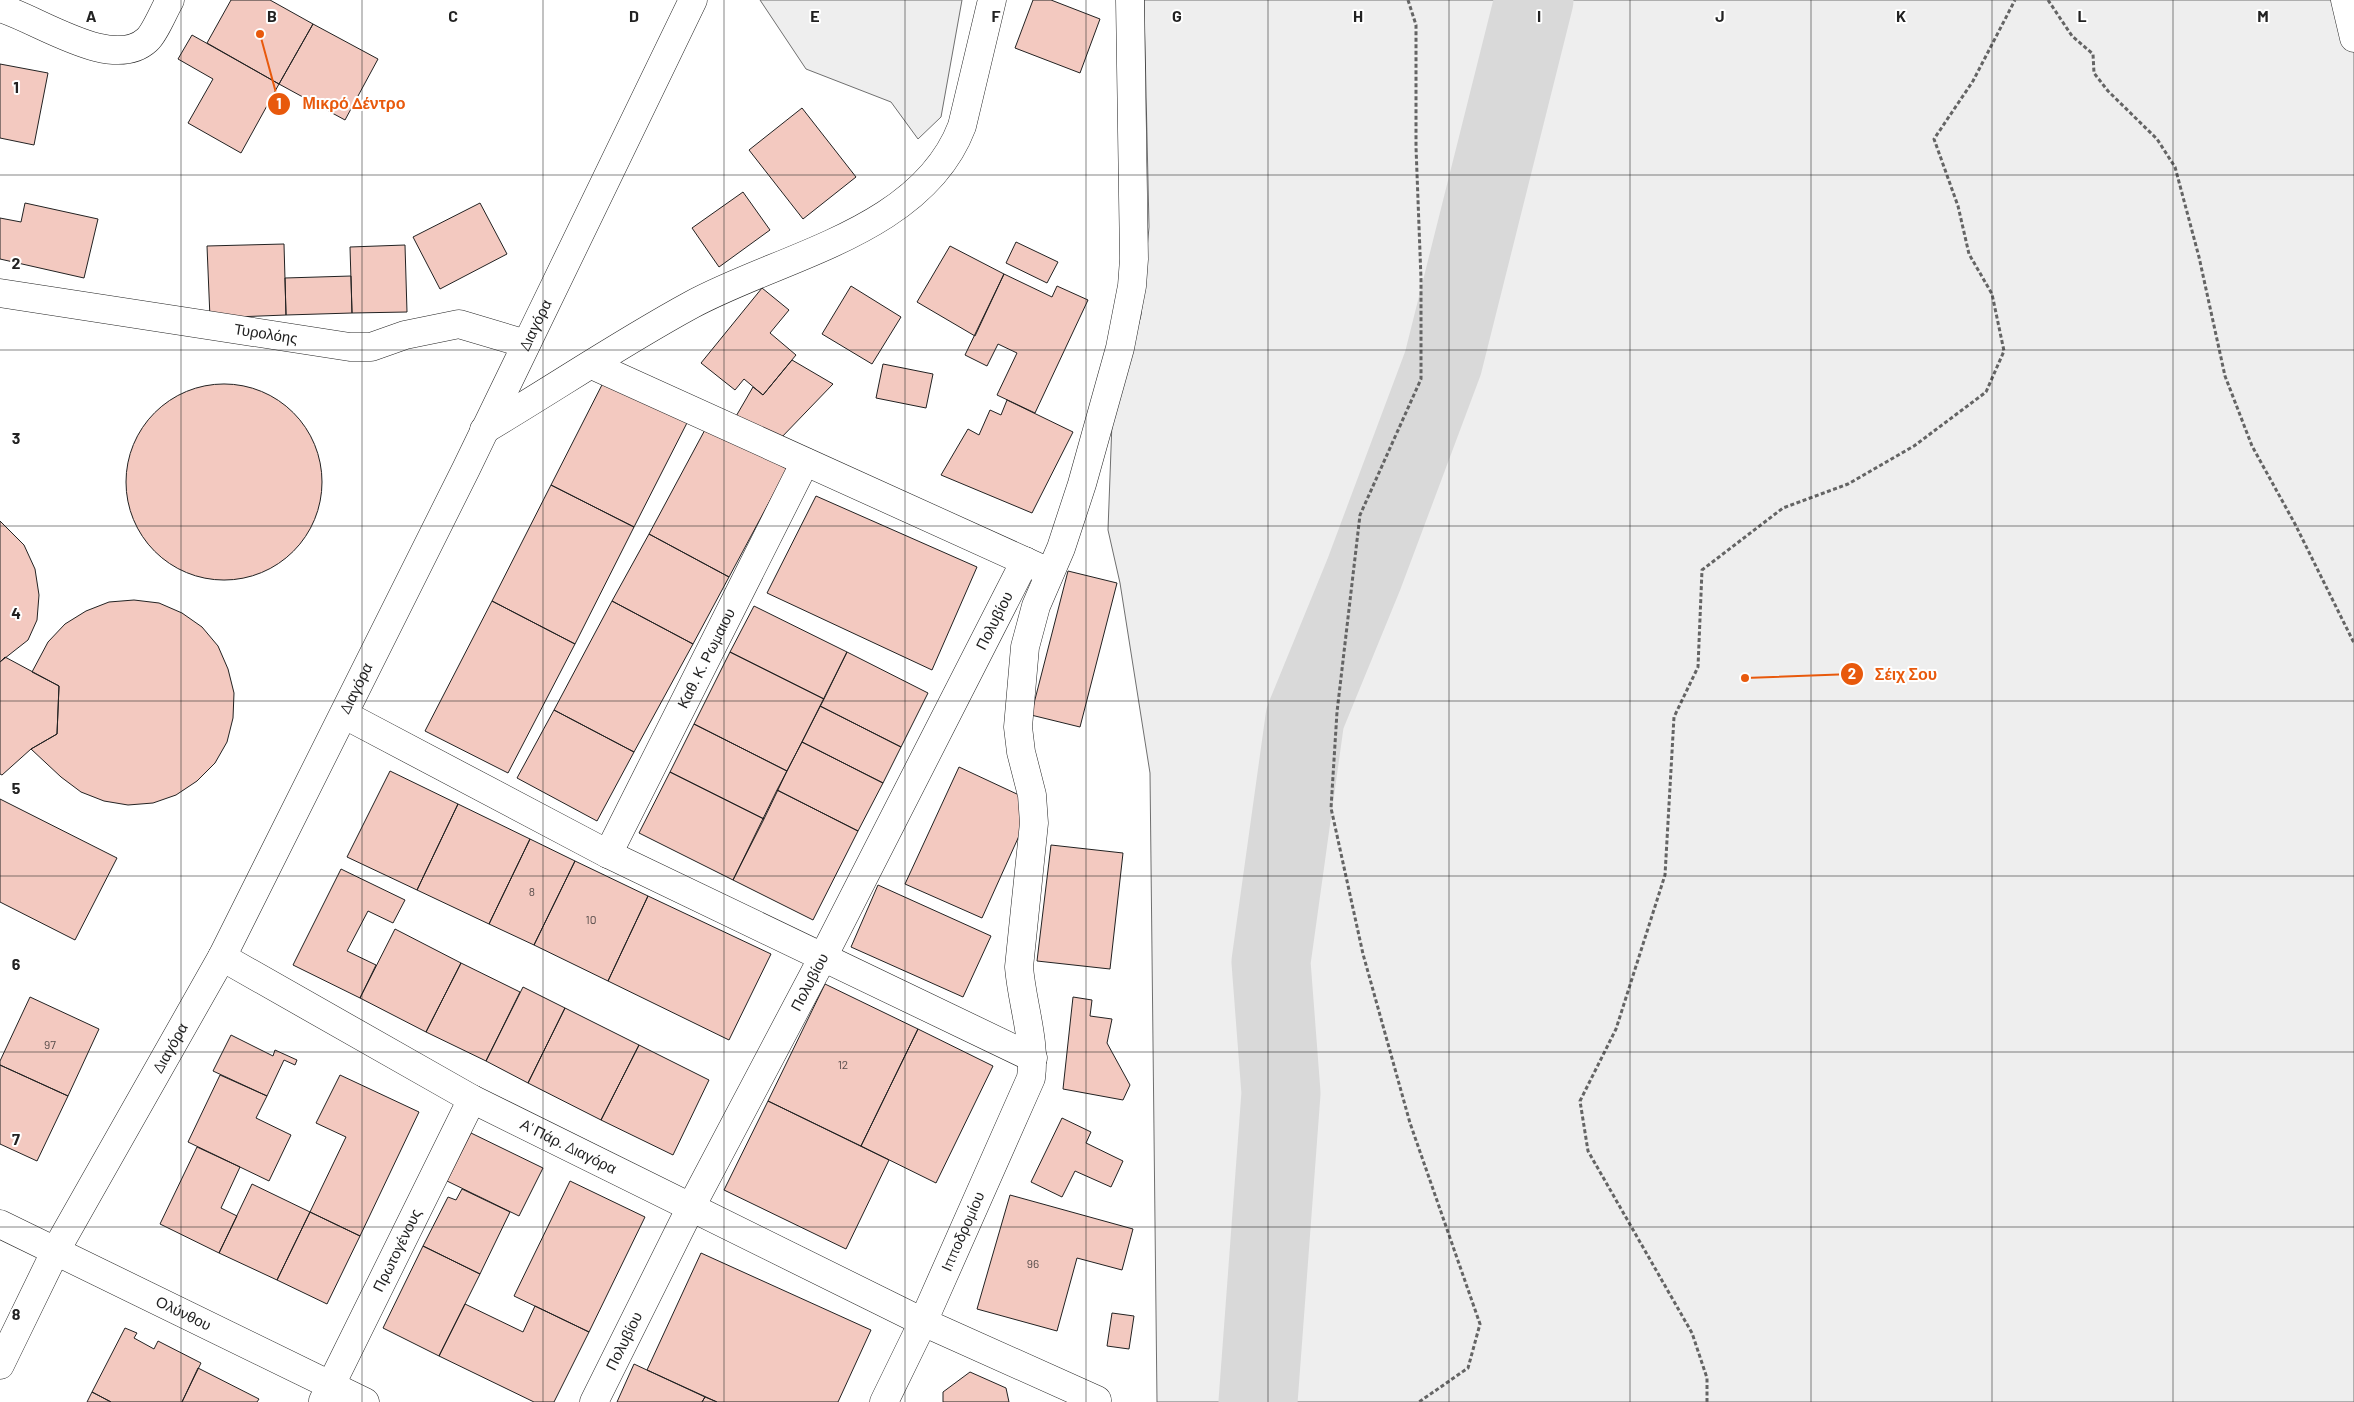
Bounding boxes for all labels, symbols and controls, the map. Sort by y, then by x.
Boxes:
text: A [86,6,97,25]
text: B [267,6,277,25]
text: C [448,6,458,25]
text: D [629,6,639,25]
text: E [810,6,820,25]
text: F [992,6,1001,25]
text: G [1172,6,1182,25]
text: H [1353,6,1363,25]
text: I [1537,6,1541,25]
text: J [1715,6,1725,25]
text: K [1896,6,1906,25]
text: L [2077,6,2087,25]
text: M [2257,6,2269,25]
text: 1 [13,77,19,96]
callout: Μικρό Δέντρο [267,88,415,119]
text: Μικρό Δέντρο [302,93,406,112]
text: 1 [276,94,282,112]
text: 2 [12,253,21,272]
street label: Διαγόρα [515,296,555,353]
street label: Τυρολόης [233,319,299,347]
text: 3 [12,428,20,447]
street label: Πολυβίου [971,588,1016,652]
text: 4 [11,603,21,622]
street label: Καθ. Κ. Ρωμαιου [673,605,738,711]
street label: Διαγόρα [335,659,376,716]
callout: Σέιχ Σου [1840,659,1947,690]
text: 2 [1848,664,1856,682]
text: Σέιχ Σου [1875,664,1937,683]
text: 5 [12,778,21,797]
house number: 8 [529,884,535,898]
house number: 10 [586,912,596,926]
street label: Πολυβίου [786,950,831,1014]
text: 6 [12,954,21,973]
street label: Διαγόρα [148,1019,191,1076]
house number: 97 [44,1037,56,1051]
house number: 12 [838,1057,848,1071]
street label: Α' Πάρ. Διαγόρα [518,1114,620,1177]
text: 7 [12,1129,20,1148]
street label: Ιπποδρομίου [937,1188,988,1274]
street label: Πρωτογένους [368,1205,425,1294]
house number: 96 [1027,1256,1039,1270]
street label: Ολύνθου [153,1291,214,1334]
text: 8 [12,1304,21,1323]
street label: Πολυβίου [601,1309,645,1373]

